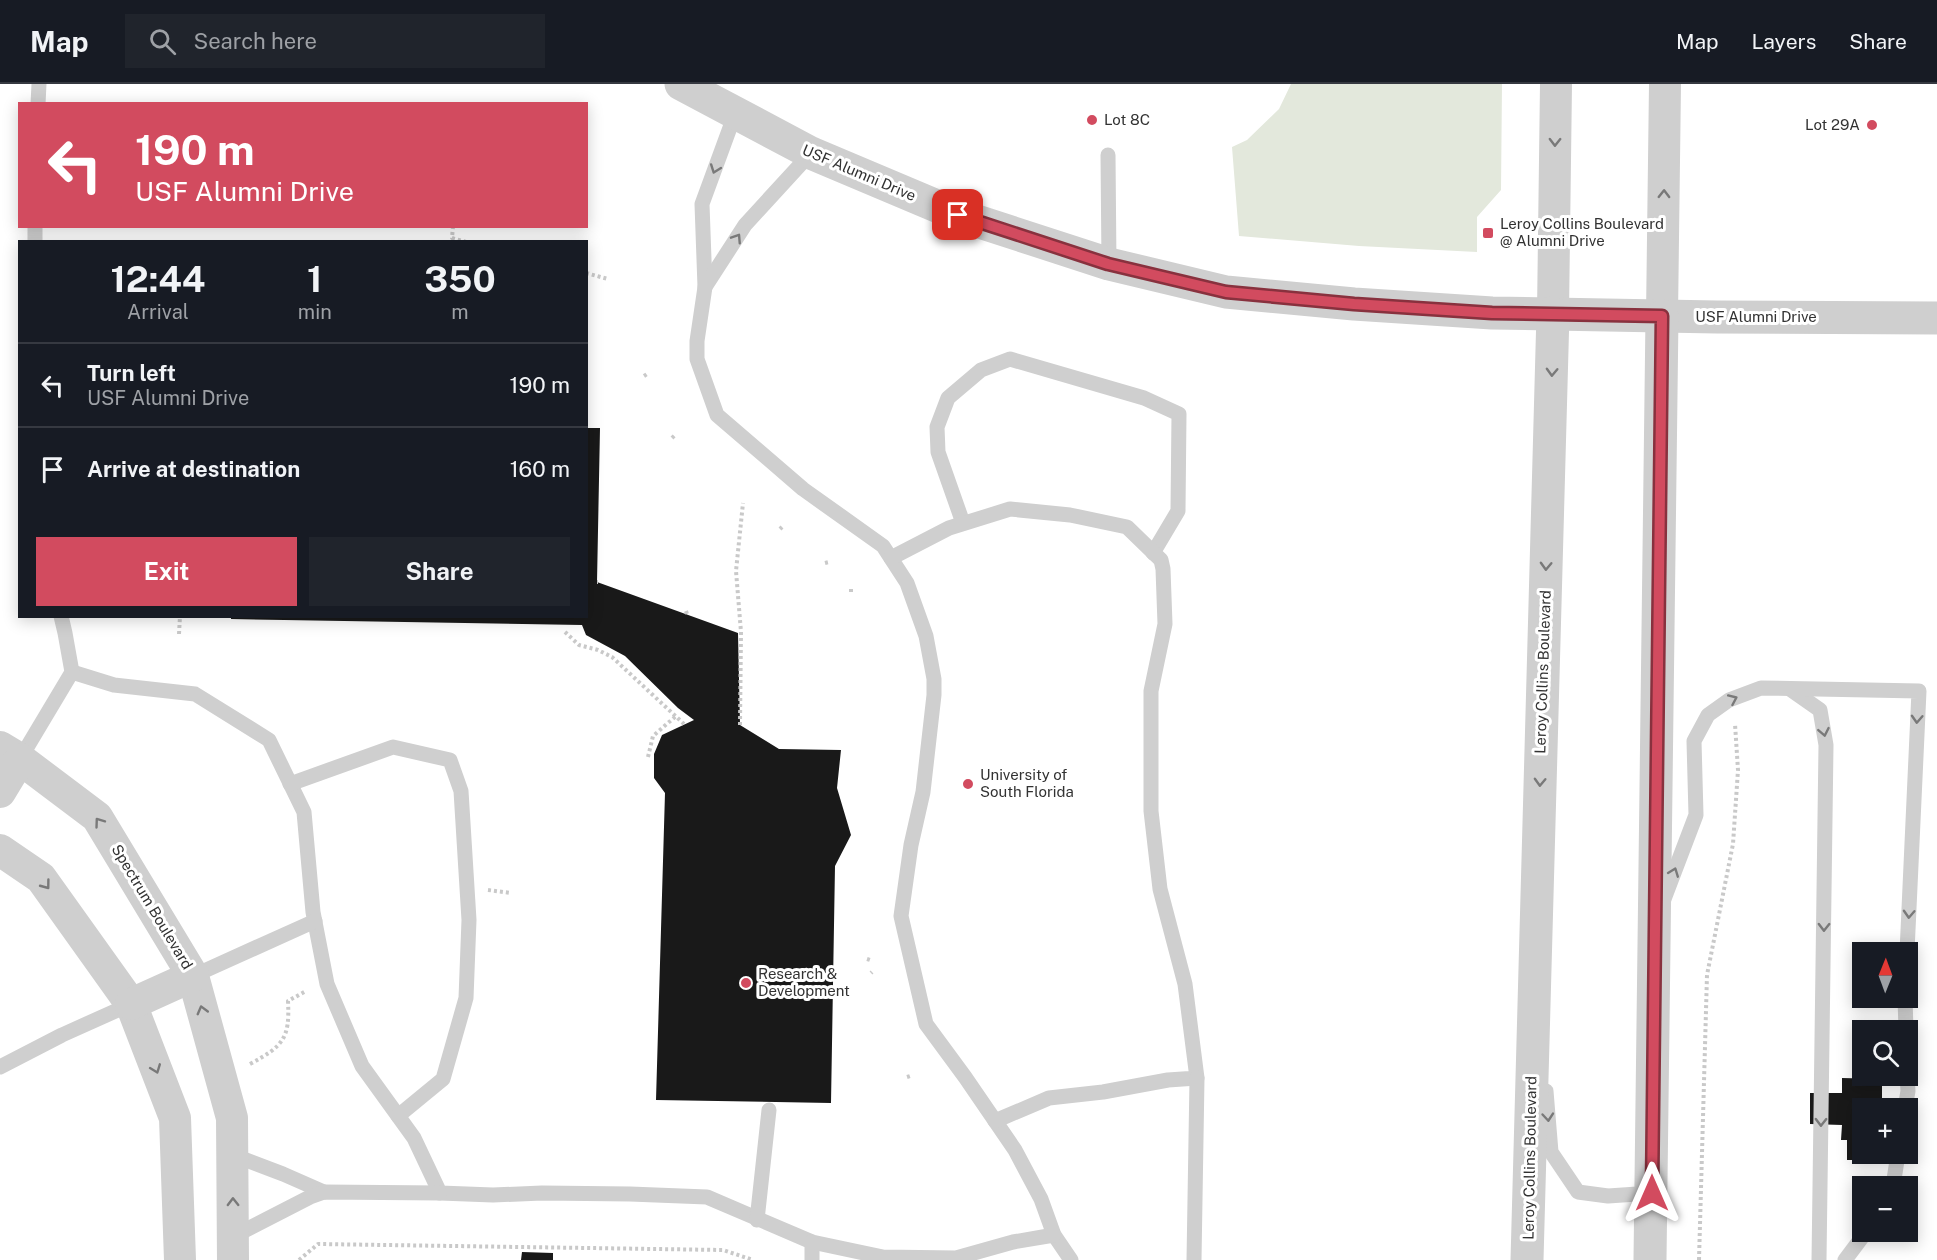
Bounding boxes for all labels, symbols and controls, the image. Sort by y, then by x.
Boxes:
search box [125,14,545,68]
text: Map [30,25,89,58]
icon: search [146,25,179,58]
text: Search here [194,28,317,54]
text: Map [1676,29,1719,54]
text: Layers [1752,29,1816,54]
text: Share [1849,29,1907,54]
place label: Lot 8C [1104,111,1150,128]
marker: Lot 8C [1085,113,1099,127]
place label: Lot 29A [1805,116,1860,133]
marker: Lot 29A [1865,118,1879,132]
text: 190 m [135,125,255,174]
icon: left [36,126,114,204]
one-way arrow [1549,138,1561,147]
street label: USF Alumni Drive [800,141,919,204]
one-way arrow [709,163,722,174]
text: USF Alumni Drive [135,175,354,207]
pin [932,189,983,240]
one-way arrow [1657,190,1670,199]
icon: arrive [941,198,974,231]
place label: Leroy Collins Boulevard @ Alumni Drive [1500,215,1664,249]
marker: Leroy Collins Boulevard @ Alumni Drive [1481,226,1495,240]
one-way arrow [729,233,740,244]
text: 12:44 [110,258,205,300]
text: 1 [307,258,323,300]
text: 350 [424,258,496,300]
text: Arrival [127,300,189,324]
text: min [298,300,332,324]
text: m [451,300,469,324]
street label: USF Alumni Drive [1695,308,1817,325]
text: Turn left [87,360,176,386]
one-way arrow [1546,367,1558,376]
icon: left [36,369,69,402]
text: 190 m [510,372,570,398]
text: USF Alumni Drive [87,386,249,410]
icon: arrive [36,453,69,486]
text: Arrive at destination [87,456,300,482]
text: 160 m [510,456,570,482]
button: Exit [36,537,297,606]
button: Share [309,537,570,606]
one-way arrow [1540,562,1553,571]
street label: Leroy Collins Boulevard [1531,590,1554,754]
one-way arrow [1727,694,1738,706]
one-way arrow [1911,714,1924,723]
one-way arrow [1817,727,1830,737]
place label: University of South Florida [980,766,1074,800]
marker: University of South Florida [961,777,975,791]
one-way arrow [1534,778,1546,787]
one-way arrow [96,818,107,829]
street label: Spectrum Boulevard [108,841,196,972]
one-way arrow [1667,867,1680,878]
one-way arrow [39,878,50,889]
one-way arrow [1902,909,1915,918]
one-way arrow [1817,922,1830,931]
north arrow [1852,942,1918,1008]
map controls [1852,942,1918,1242]
place label: Research & Development [758,965,850,999]
marker: Research & Development [739,976,753,990]
one-way arrow [197,1006,210,1016]
button: search [1852,1020,1918,1086]
one-way arrow [149,1063,161,1074]
street label: Leroy Collins Boulevard [1520,1076,1539,1240]
button: + [1852,1098,1918,1164]
one-way arrow [1541,1112,1554,1121]
one-way arrow [1815,1117,1827,1126]
position arrow [1620,1161,1684,1225]
button: − [1852,1176,1918,1242]
one-way arrow [227,1197,239,1206]

